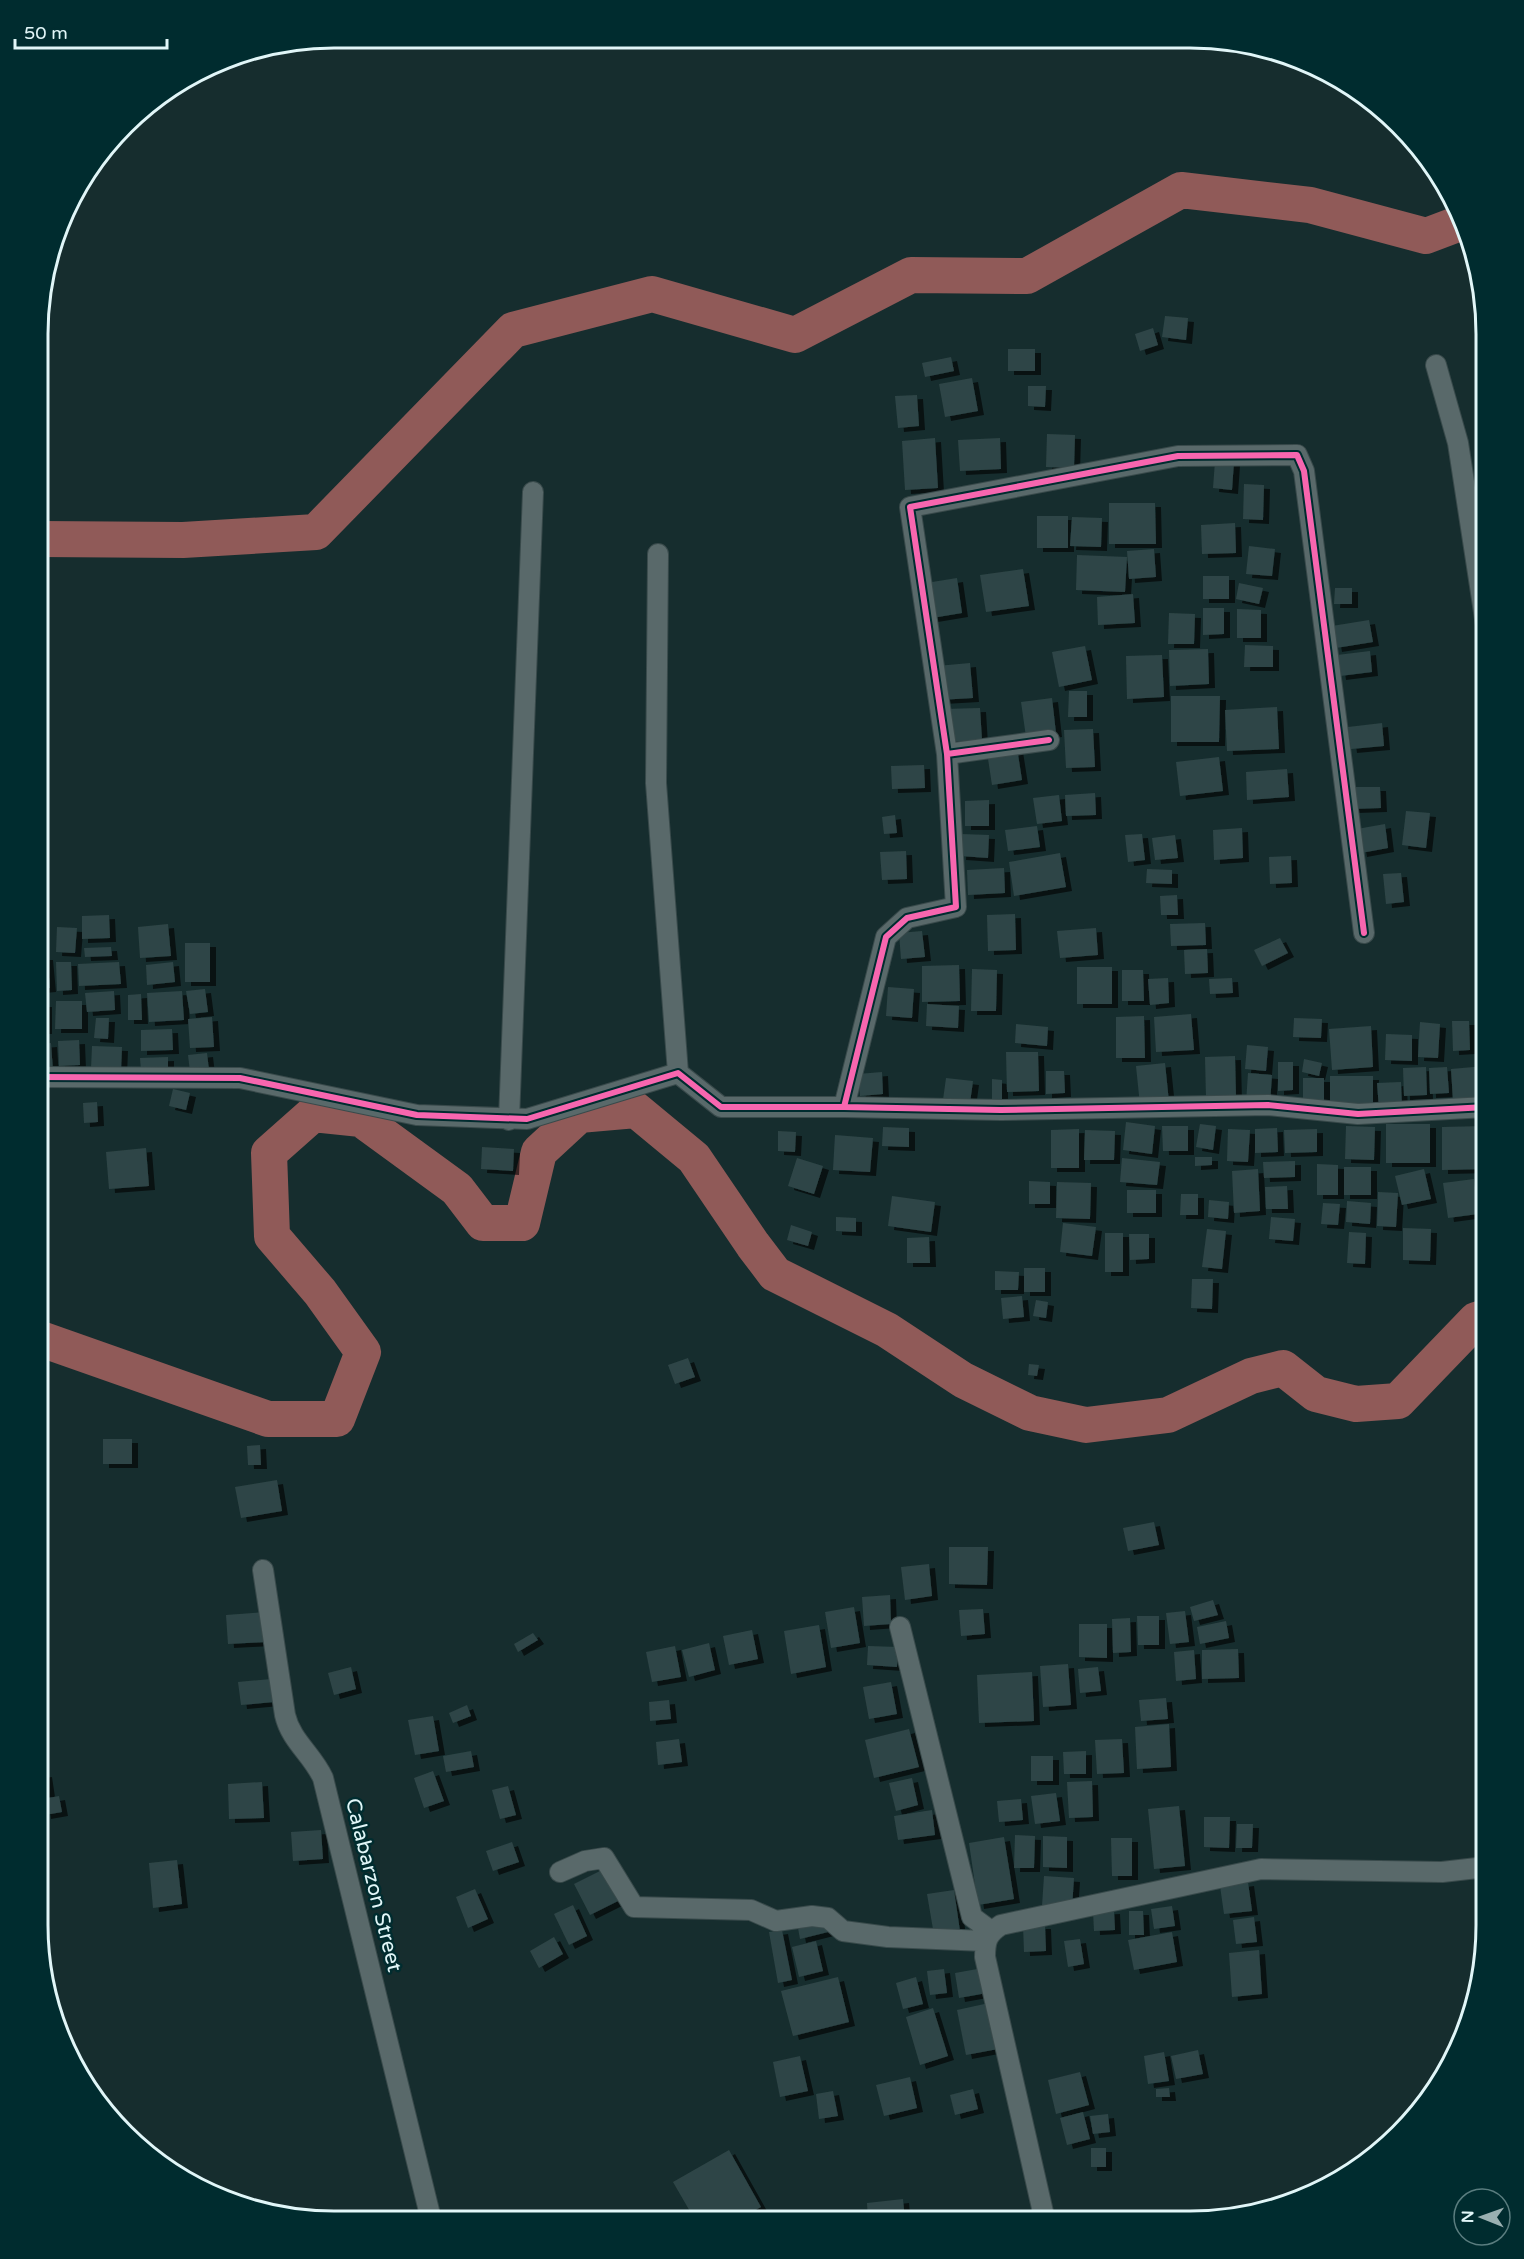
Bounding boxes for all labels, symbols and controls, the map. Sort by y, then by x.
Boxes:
scale bar [15,12,166,50]
text: 50 m [24,22,68,44]
street label: Calabarzon Street [340,1796,407,1975]
north arrow [1452,2187,1512,2247]
text: N [1458,2210,1478,2223]

